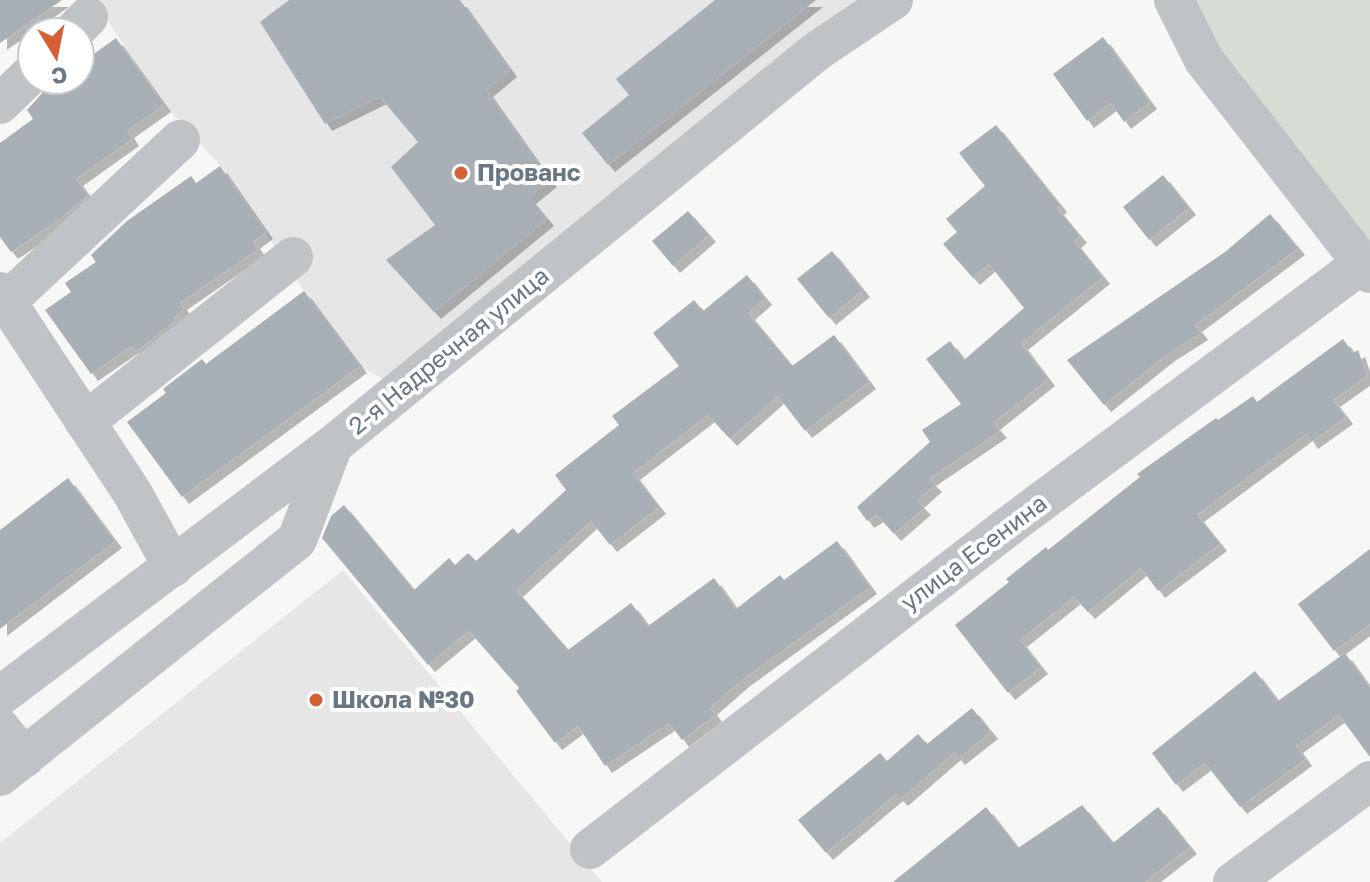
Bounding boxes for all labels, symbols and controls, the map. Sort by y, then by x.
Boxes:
north arrow [16,16,96,96]
text: С [50,62,70,91]
place label: Прованс [477,157,581,186]
marker: Прованс [452,164,470,182]
street label: 2-я Надречная улица [342,260,554,440]
street label: улица Есенина [894,488,1052,616]
place label: Школа №30 [332,684,475,713]
marker: Школа №30 [307,691,325,709]

